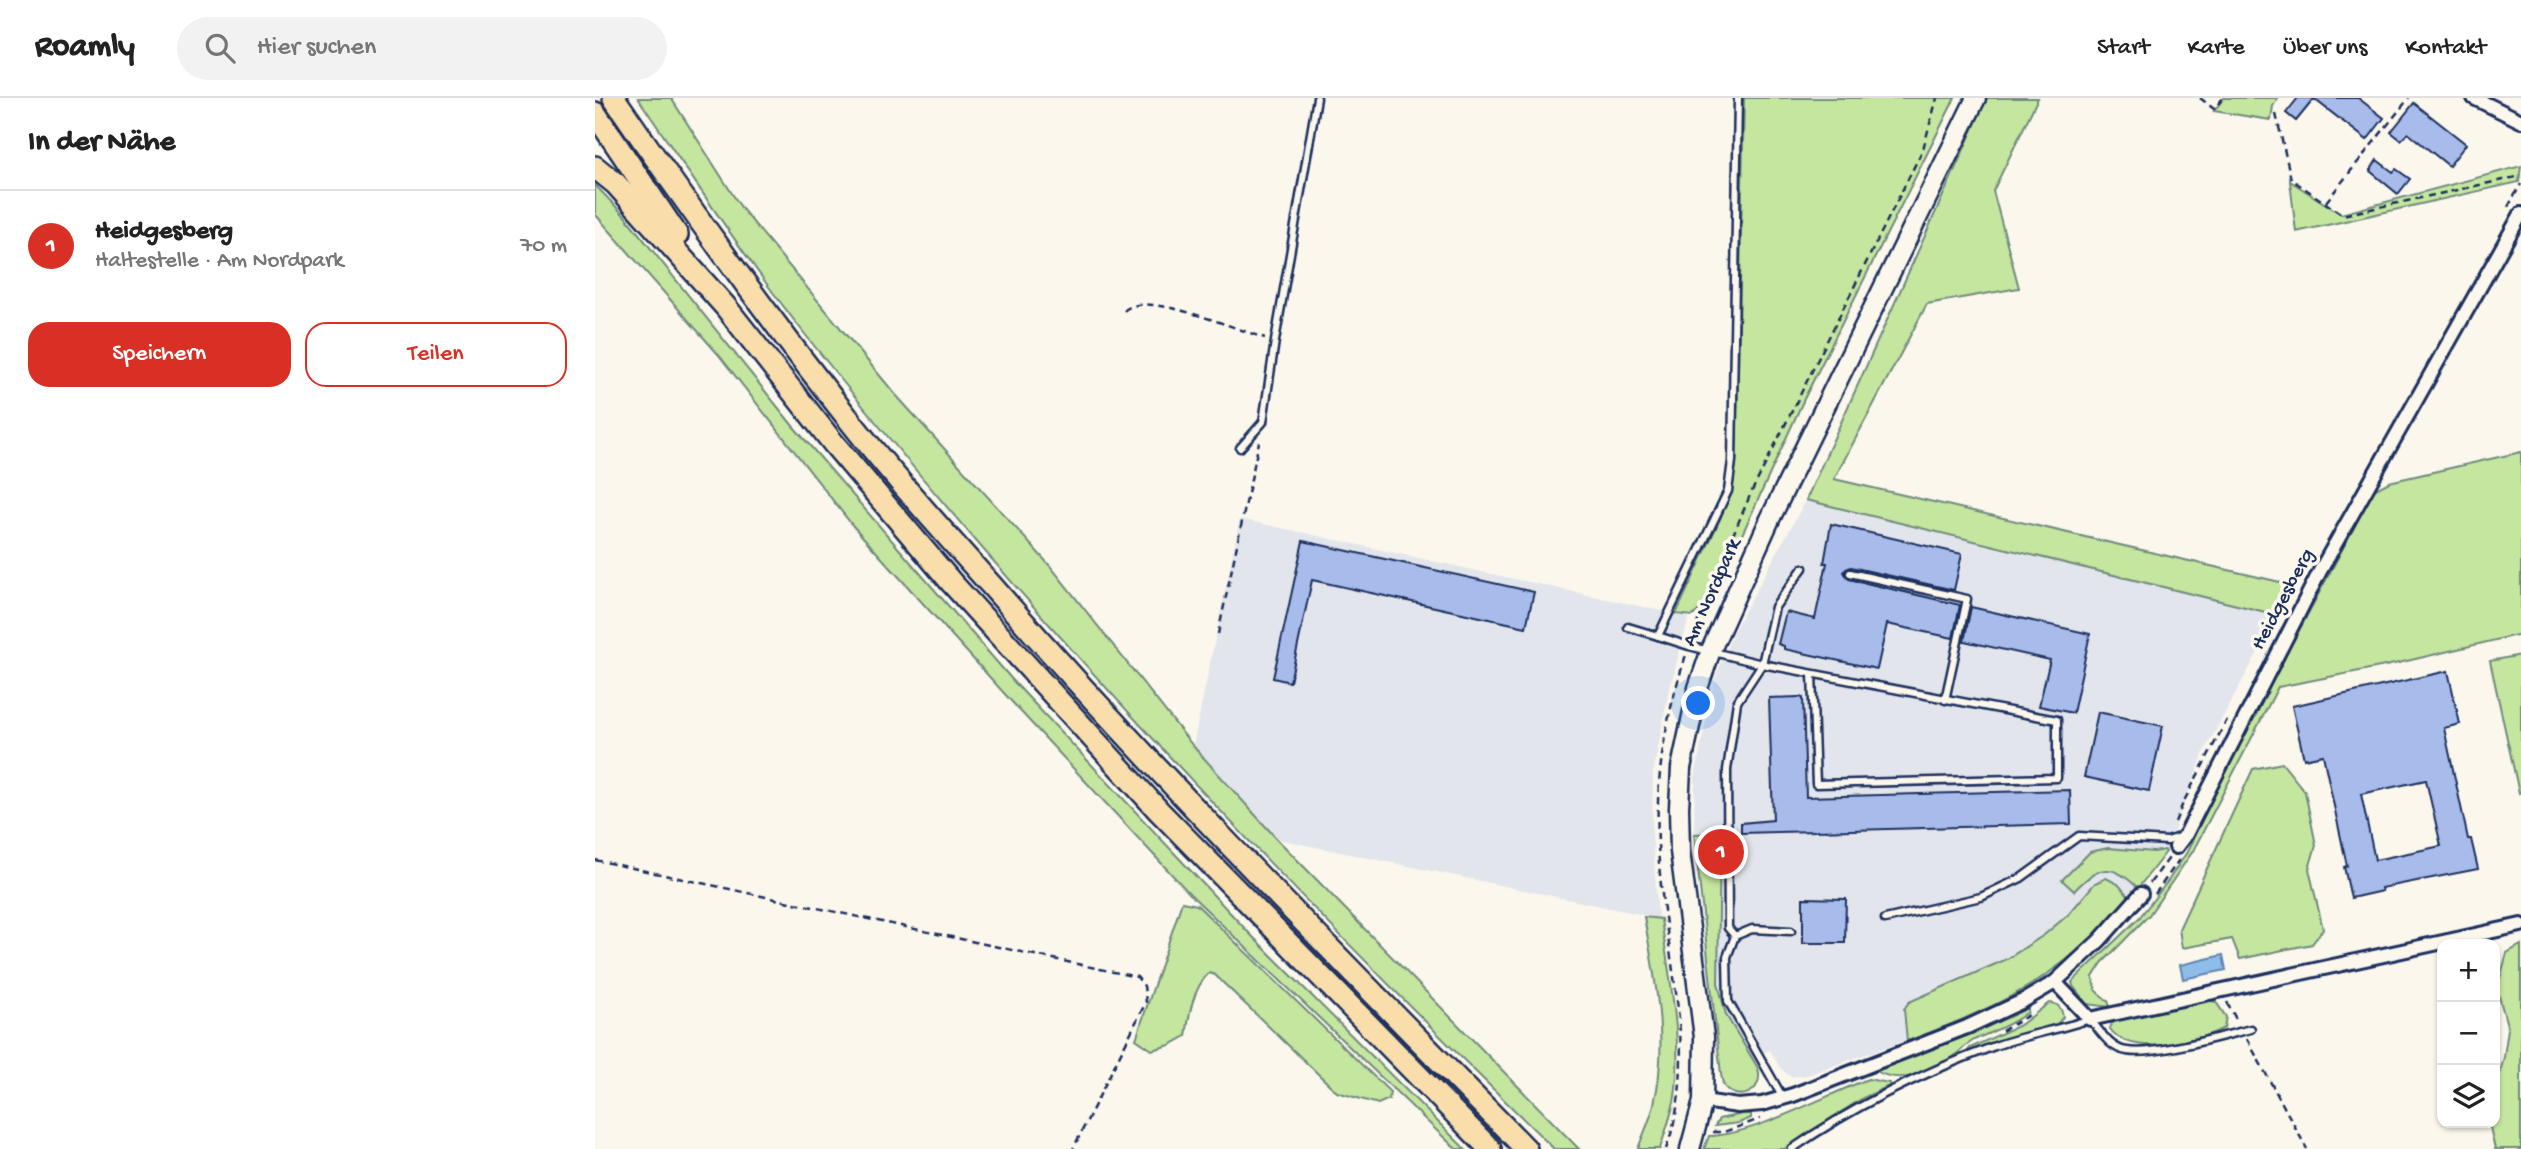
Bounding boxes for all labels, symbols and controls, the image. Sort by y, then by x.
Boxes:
search box [177,17,667,80]
text: Roamly [35,29,135,67]
icon: search [201,29,239,67]
text: Hier suchen [257,33,376,64]
text: Start [2097,34,2149,63]
text: Karte [2187,34,2245,63]
text: Über uns [2283,34,2367,63]
text: Kontakt [2405,34,2486,63]
text: In der Nähe [28,126,175,161]
text: Heidgesberg [95,217,233,248]
text: 1 [46,233,56,260]
text: 70 m [520,233,567,260]
text: Haltestelle · Am Nordpark [95,248,343,275]
button: Speichern [28,322,291,387]
button: Teilen [305,322,567,387]
street label: Am Nordpark [1678,533,1749,651]
street label: Heidgesberg [2247,545,2321,655]
your location [1681,686,1715,720]
pin: 1 [1698,826,1744,878]
map controls [2437,939,2500,1128]
button: + [2437,939,2500,1002]
button: − [2437,1002,2500,1065]
button: layers [2437,1065,2500,1128]

